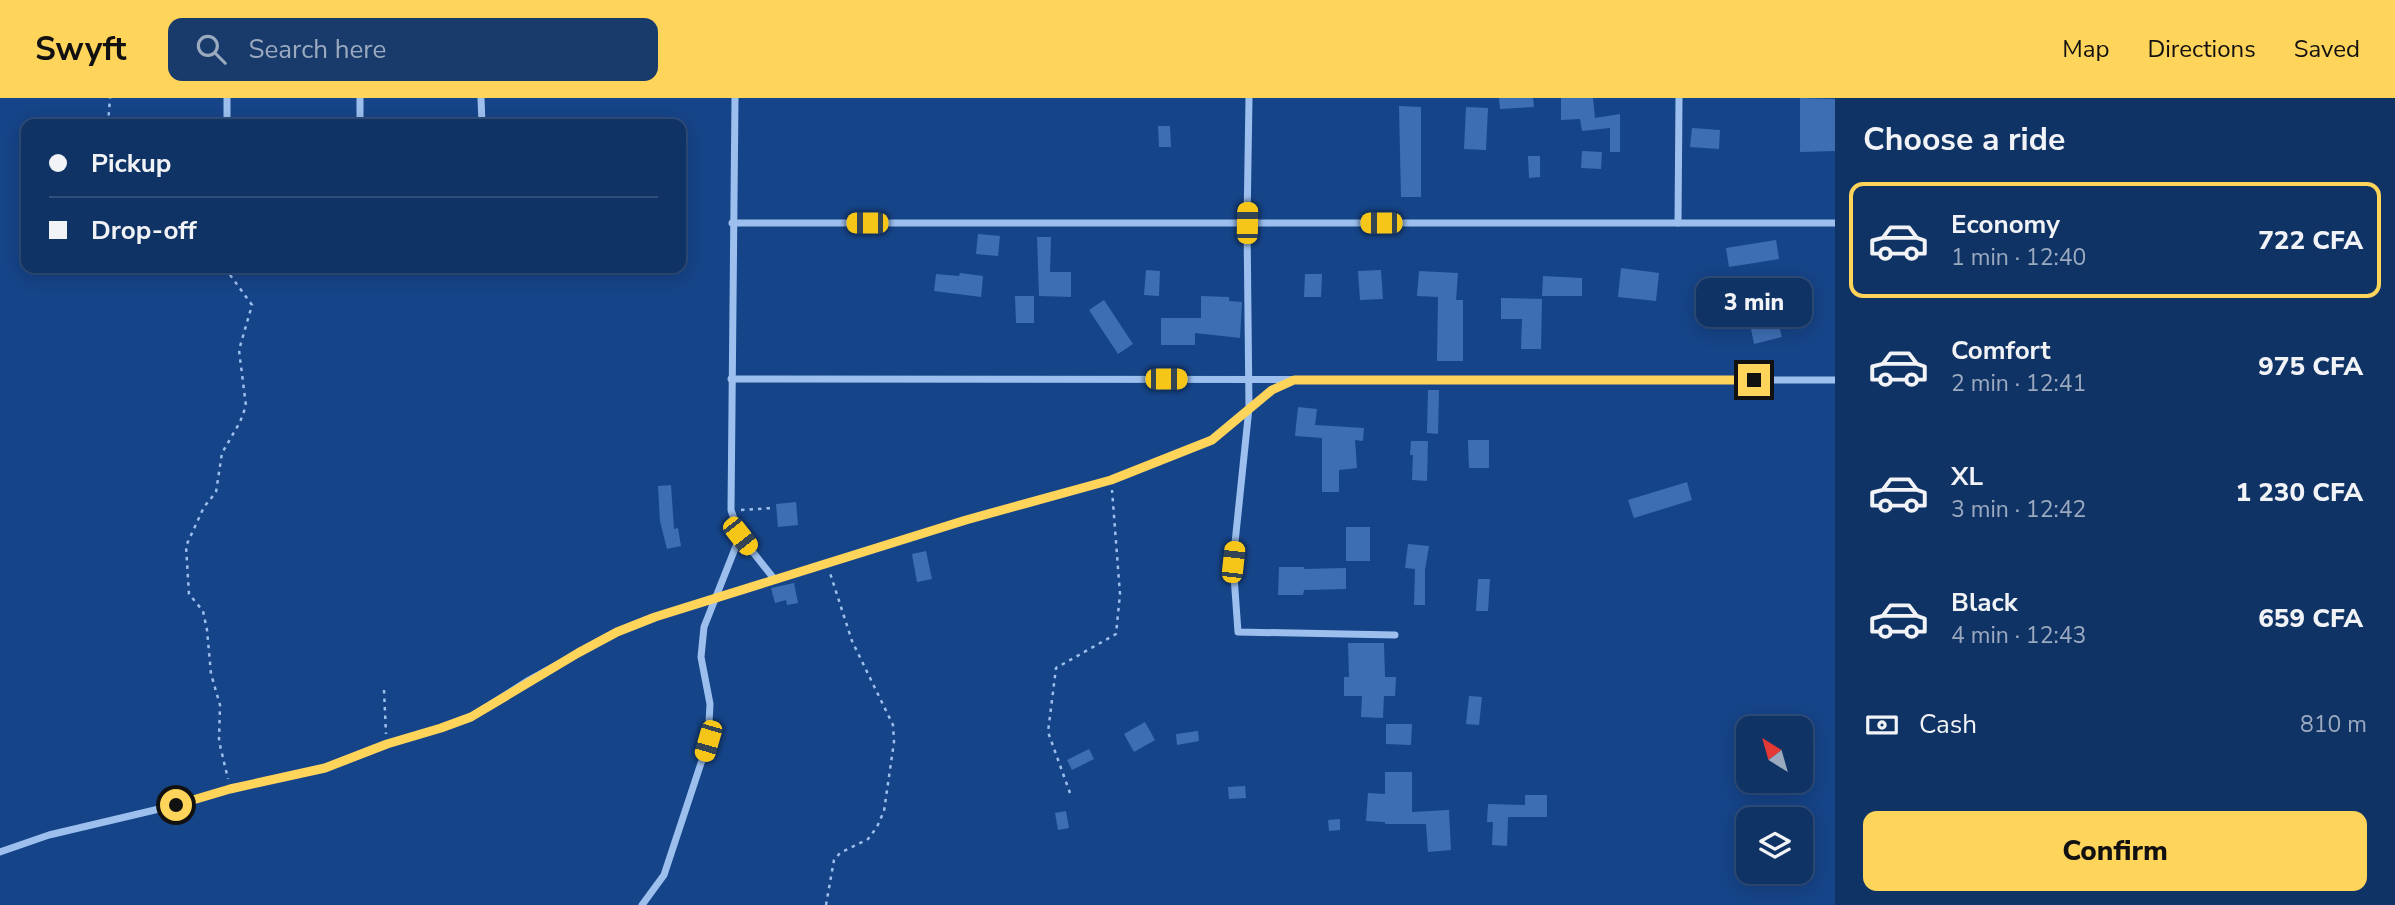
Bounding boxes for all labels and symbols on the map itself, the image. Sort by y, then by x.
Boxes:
car [1237,202,1258,244]
car [847,213,889,234]
car [1361,213,1403,234]
callout: 3 min [1696,278,1812,328]
route end [1738,364,1770,396]
car [1146,369,1188,390]
car [719,513,762,559]
car [1221,540,1246,584]
north arrow [1736,716,1813,793]
car [693,718,724,764]
route start [160,789,192,821]

